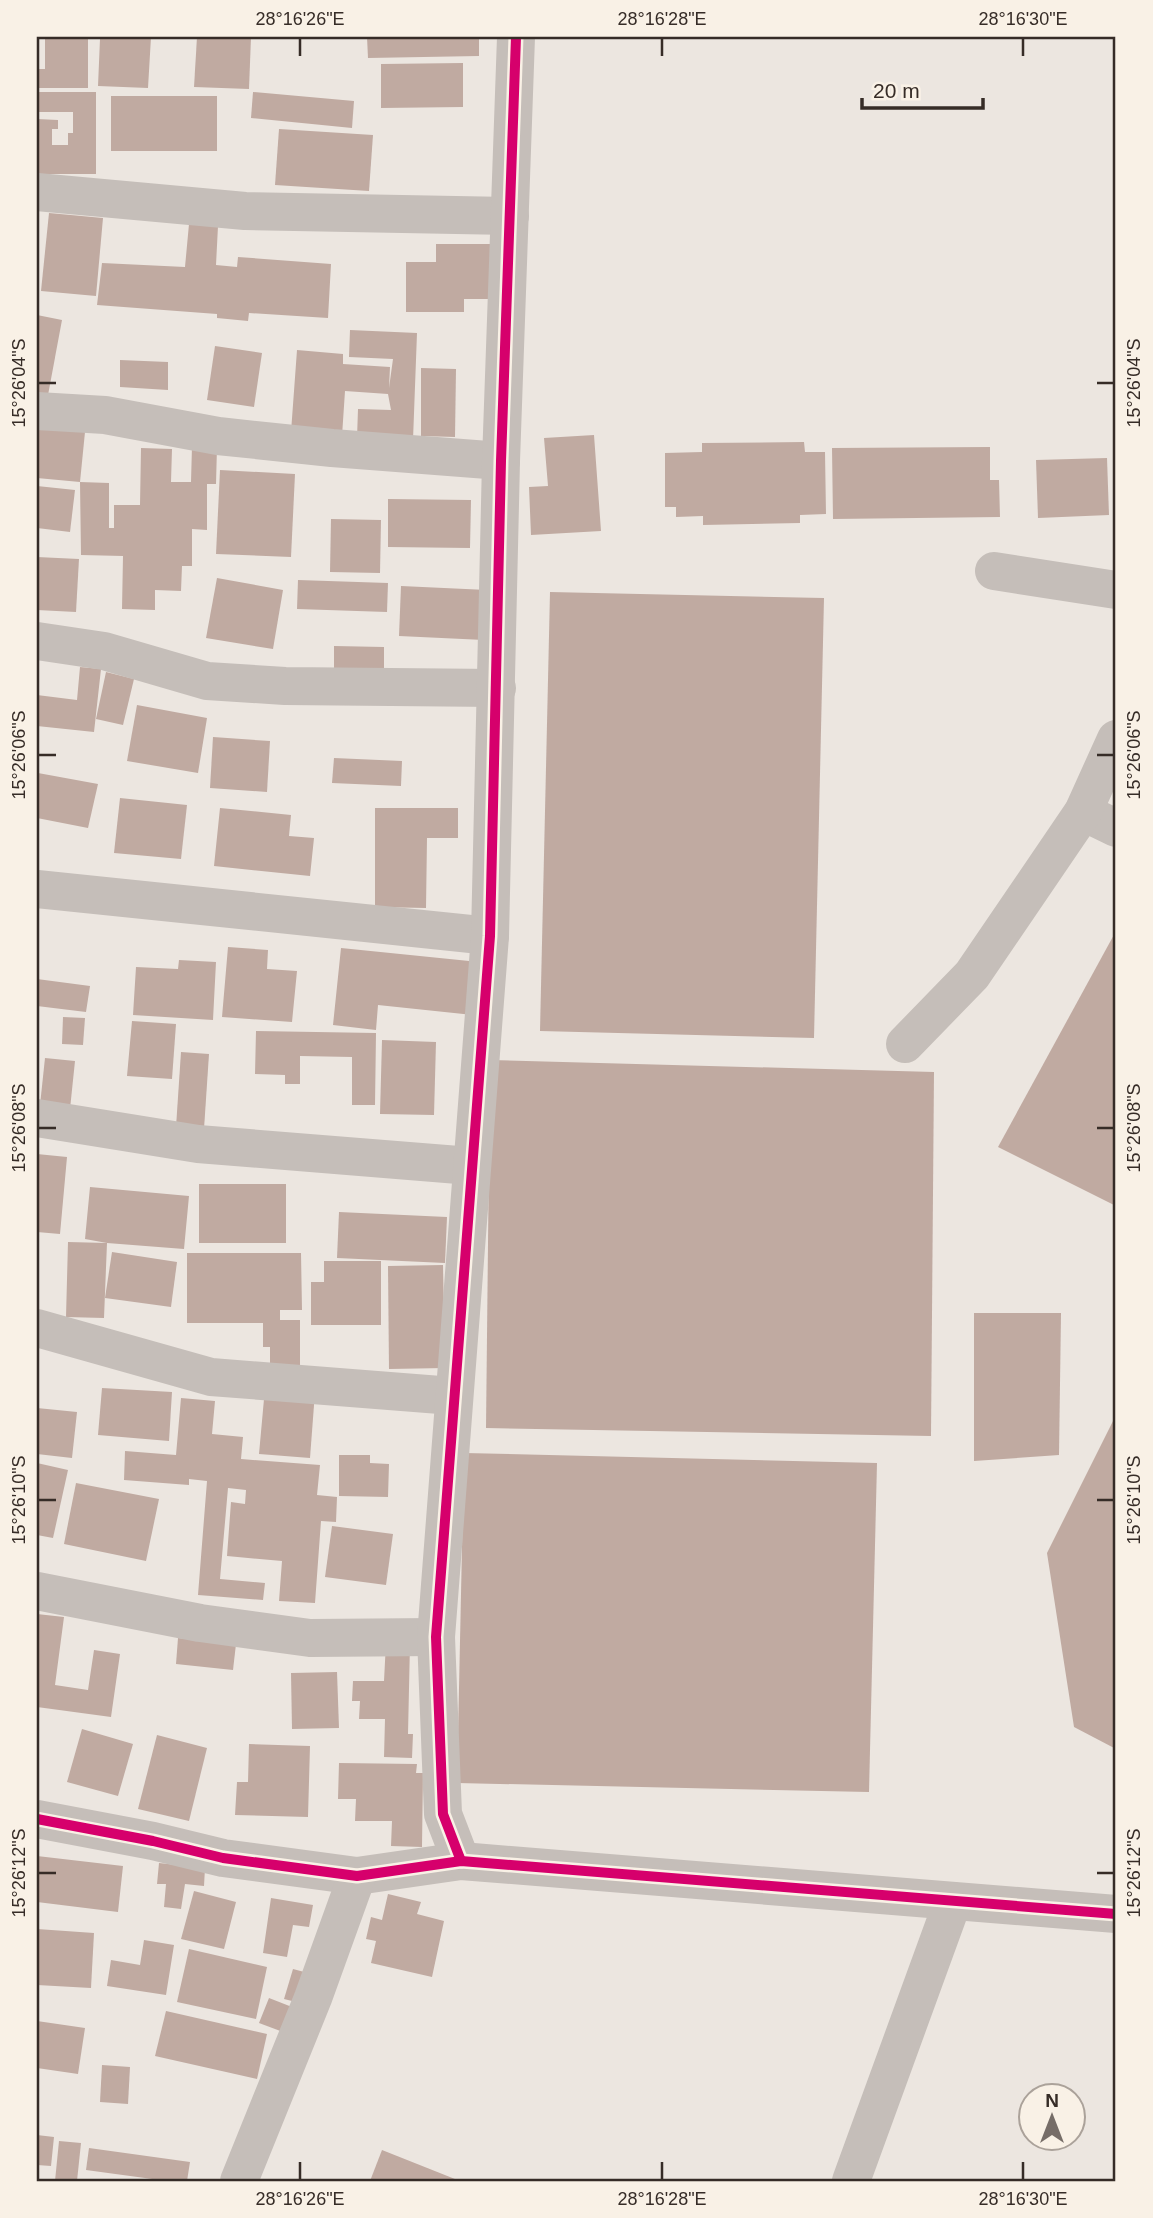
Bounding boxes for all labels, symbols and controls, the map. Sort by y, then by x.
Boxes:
text: 28°16'26"E [255,9,345,29]
text: 28°16'28"E [617,9,707,29]
text: 28°16'30"E [978,9,1068,29]
scale bar [862,66,983,110]
text: 20 m [873,79,920,102]
text: 15°26'04"S [9,338,29,428]
text: 15°26'04"S [1124,338,1144,428]
text: 15°26'06"S [9,710,29,800]
text: 15°26'06"S [1124,710,1144,800]
text: 15°26'08"S [9,1083,29,1173]
text: 15°26'08"S [1124,1083,1144,1173]
text: 15°26'10"S [9,1455,29,1545]
text: 15°26'10"S [1124,1455,1144,1545]
text: 15°26'12"S [9,1828,29,1918]
text: 15°26'12"S [1124,1828,1144,1918]
north arrow [1016,2082,1086,2152]
text: N [1045,2090,1059,2111]
text: 28°16'26"E [255,2189,345,2209]
text: 28°16'28"E [617,2189,707,2209]
text: 28°16'30"E [978,2189,1068,2209]

